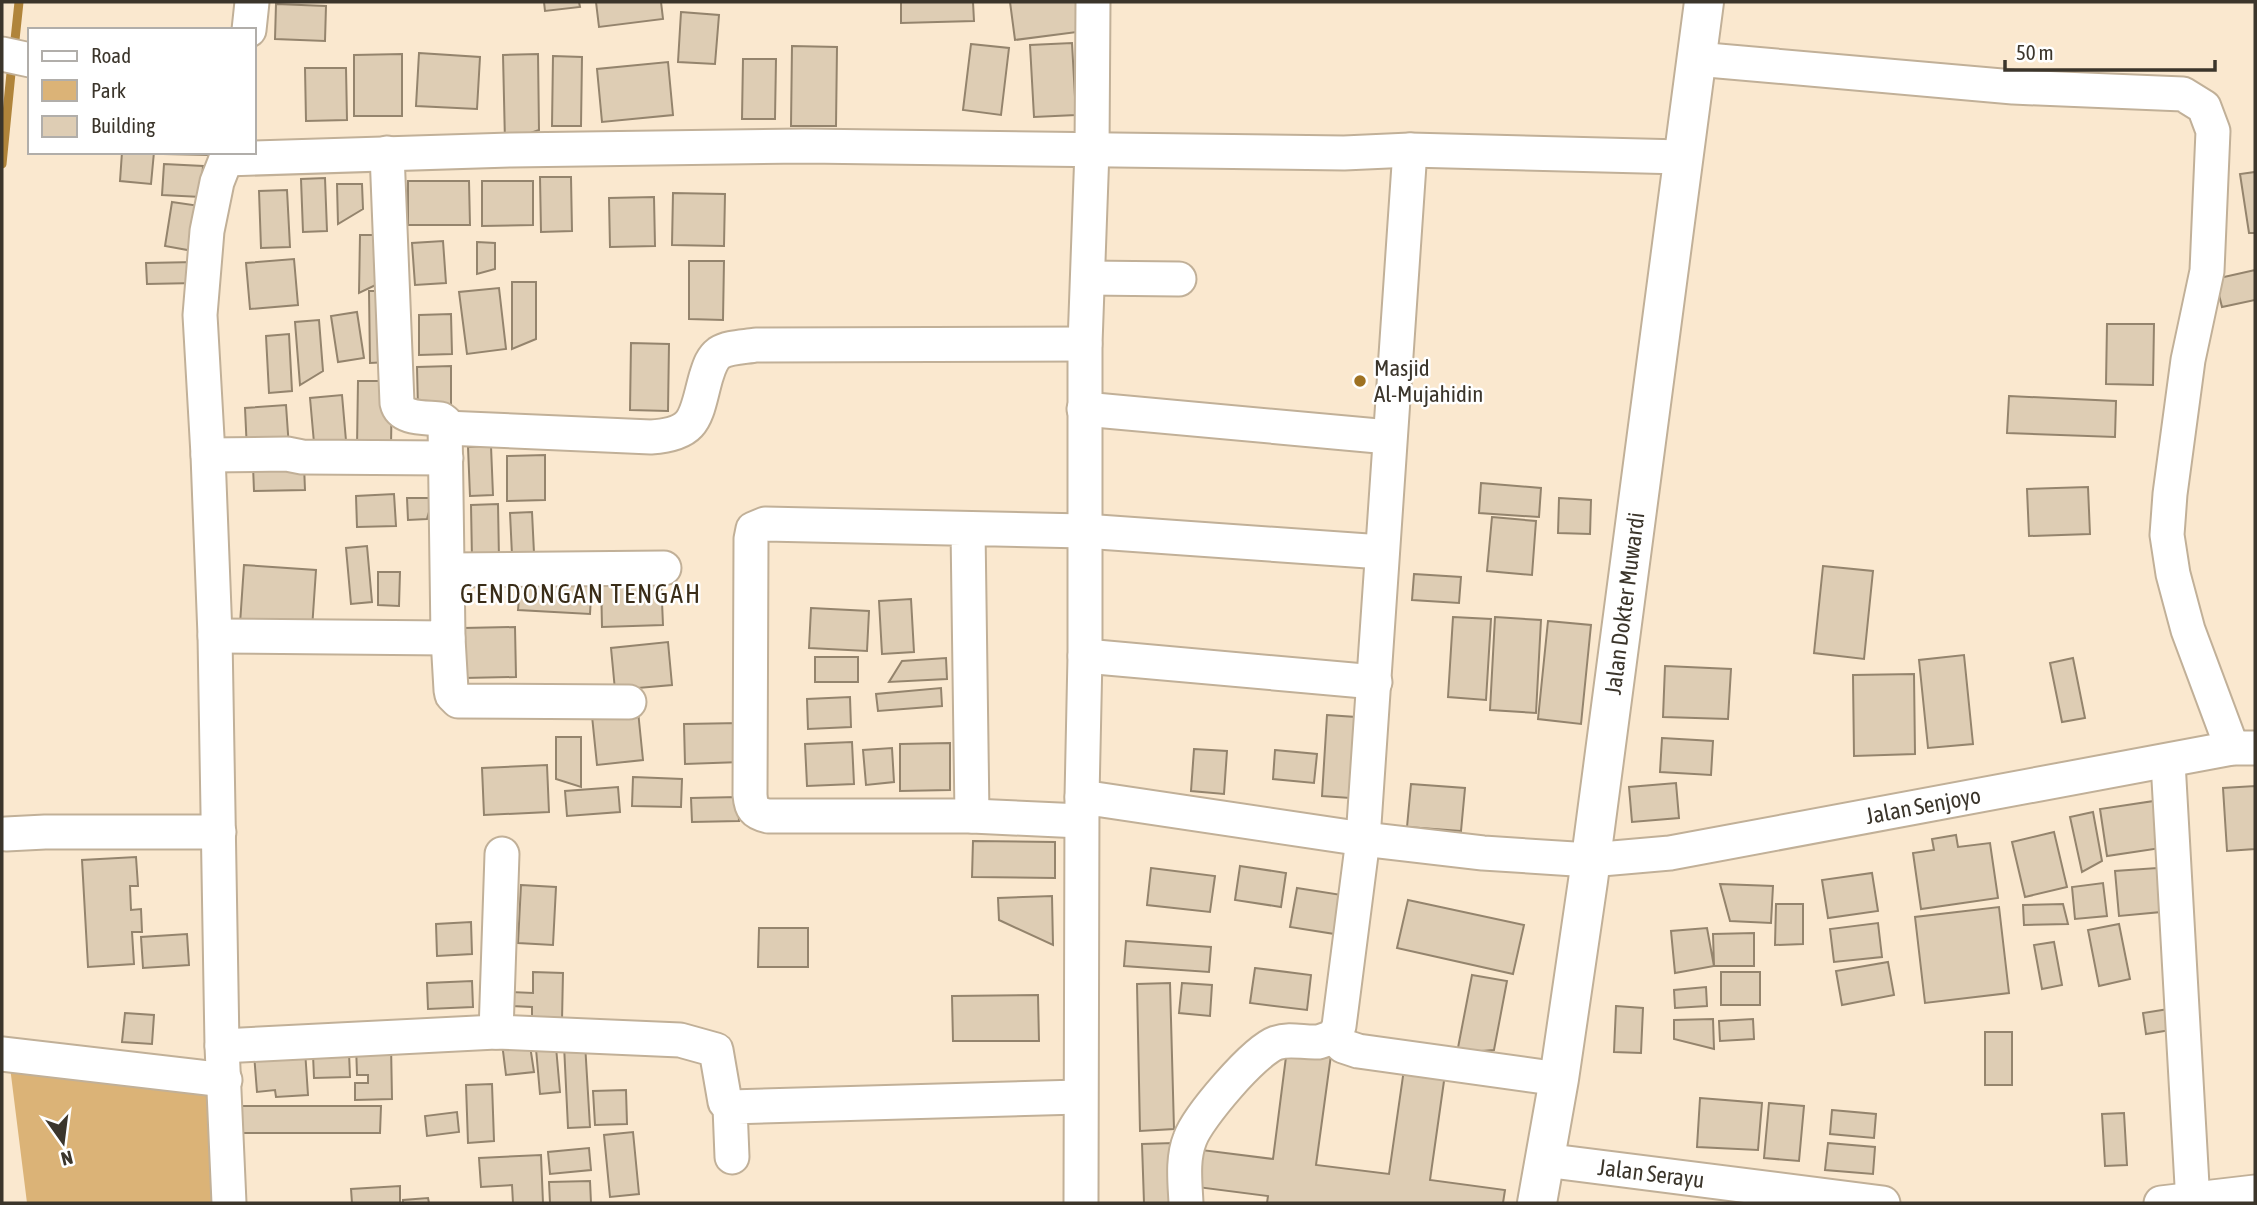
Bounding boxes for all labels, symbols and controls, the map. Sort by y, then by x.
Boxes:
legend [28,28,256,154]
scale bar [2005,28,2215,72]
text: 50 m [2016,40,2054,64]
text: Road [91,43,131,67]
text: Park [91,78,126,102]
text: Building [91,113,155,137]
place label: Masjid Al-Mujahidin [1374,355,1483,407]
marker: Masjid Al-Mujahidin [1352,373,1368,389]
street label: Jalan Dokter Muwardi [1600,511,1650,696]
district label: GENDONGAN TENGAH [460,579,702,609]
street label: Jalan Senjoyo [1864,782,1983,829]
north arrow [28,1107,98,1177]
text: N [59,1146,75,1171]
street label: Jalan Serayu [1596,1154,1706,1193]

